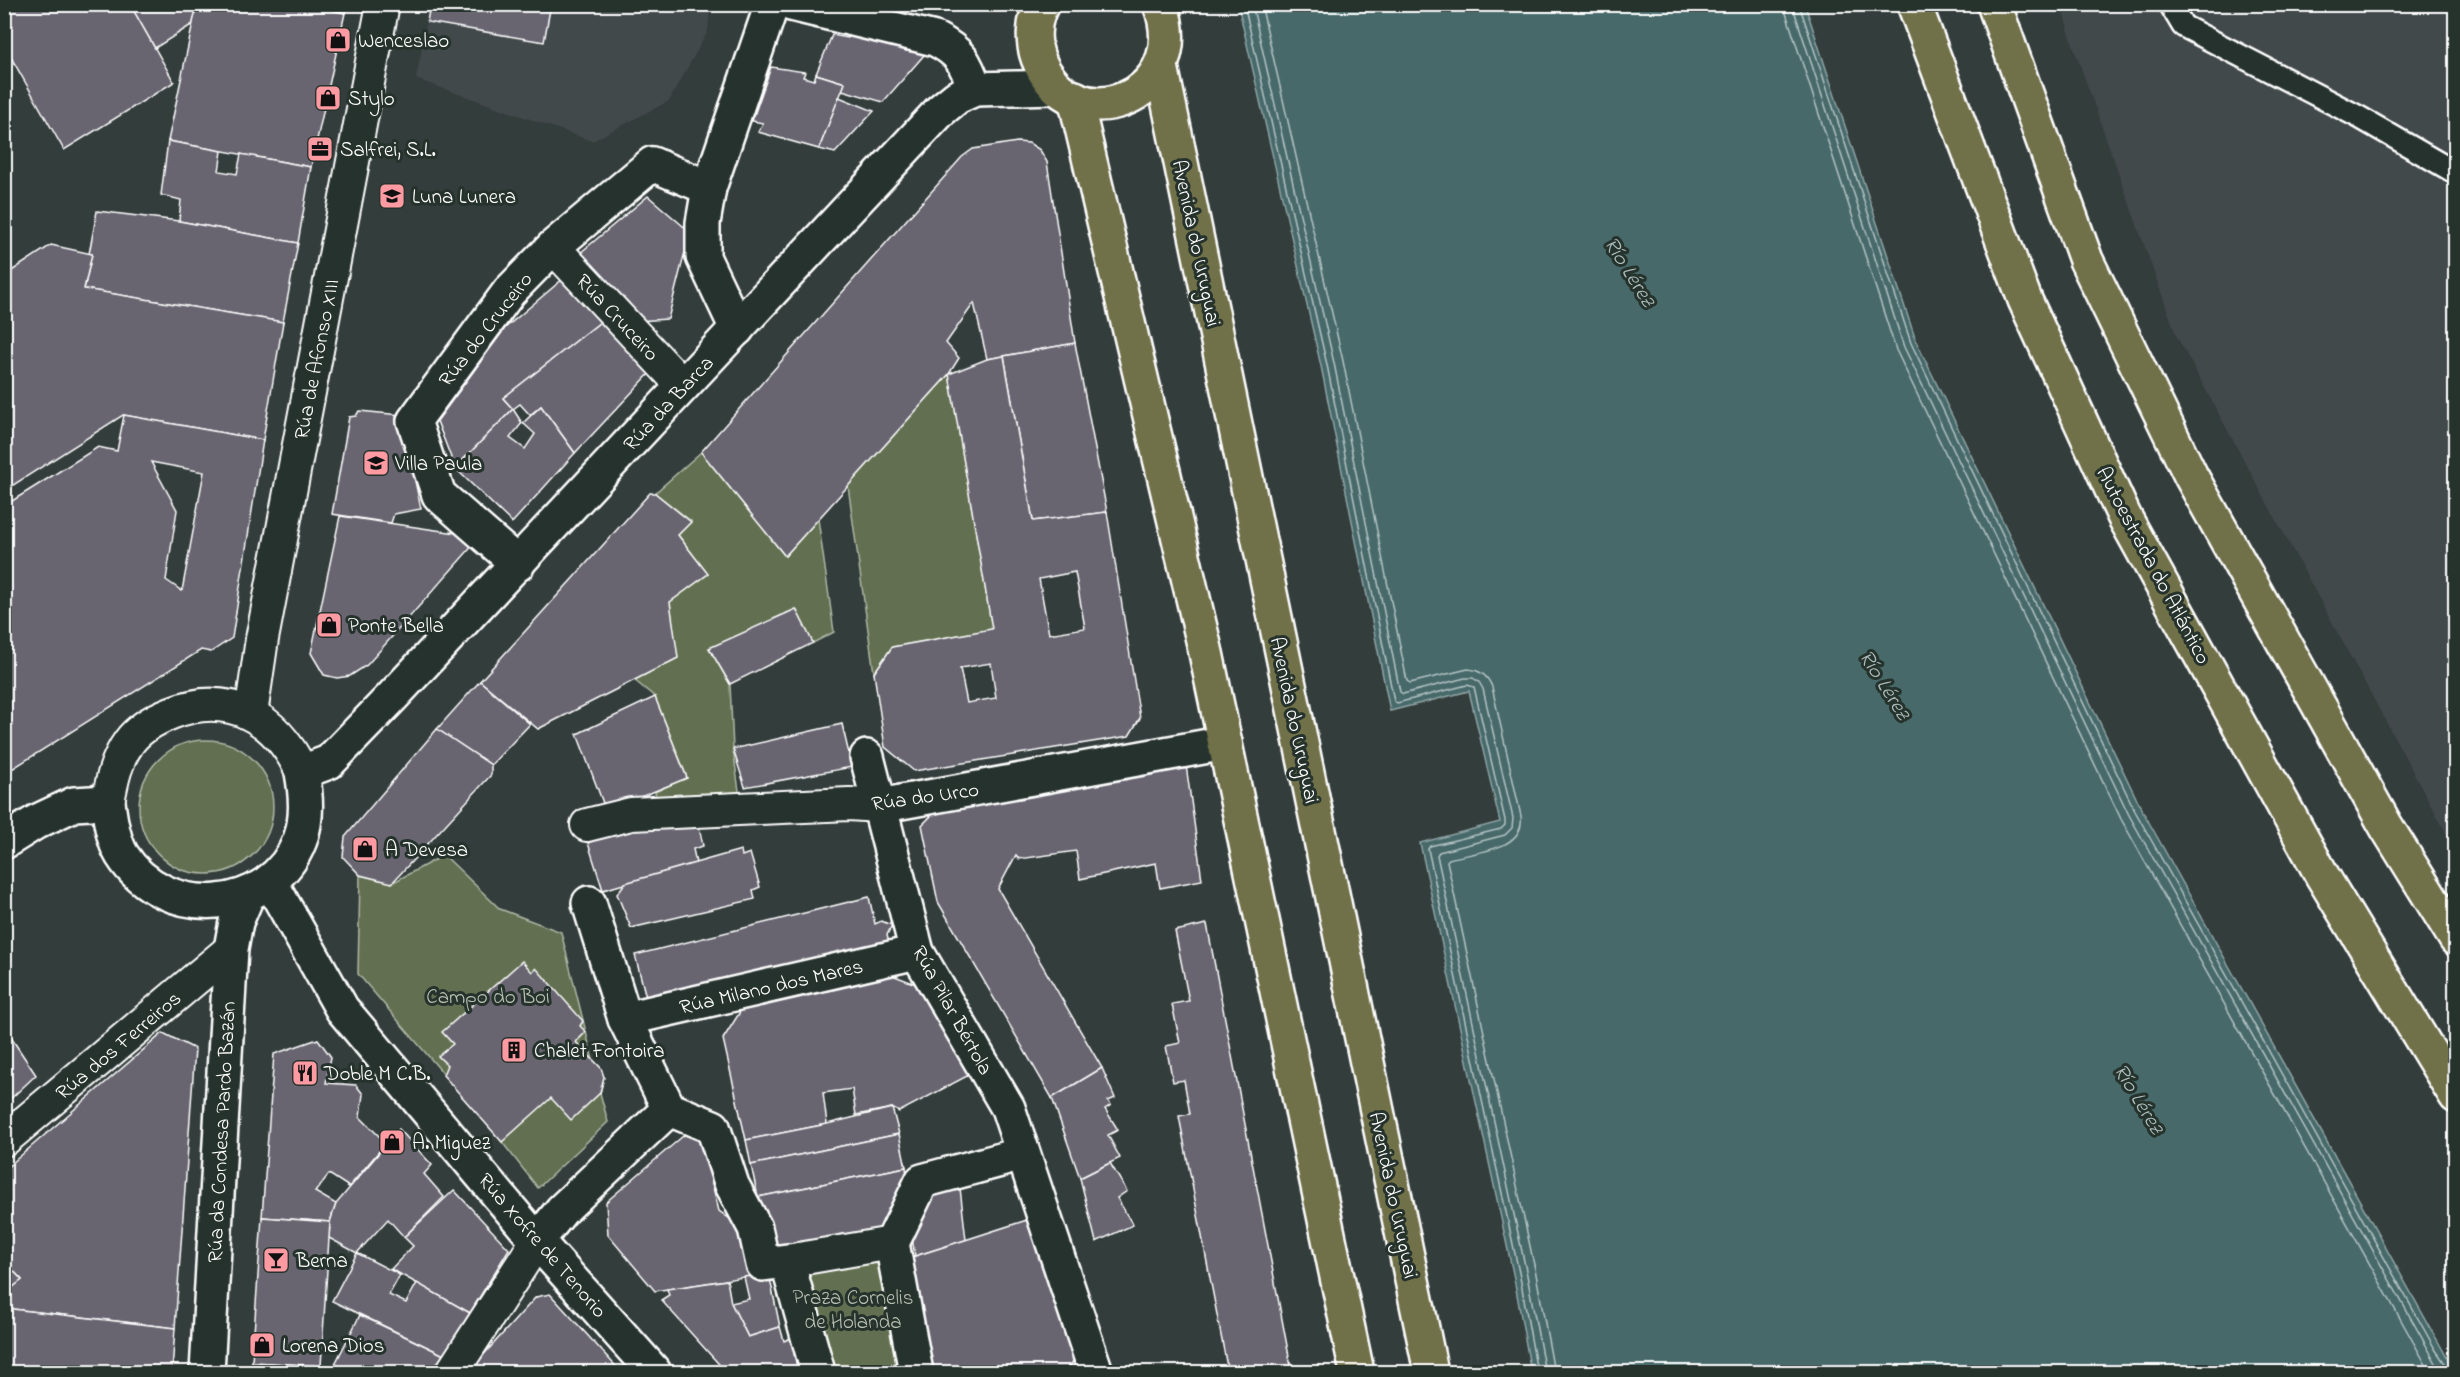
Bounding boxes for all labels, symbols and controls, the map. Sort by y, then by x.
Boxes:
shop icon: Wenceslao [323,25,353,55]
place label: Wenceslao [358,27,449,57]
shop icon: Stylo [313,83,343,113]
place label: Stylo [348,85,395,117]
office icon: Salfrei, S.L. [305,134,335,164]
place label: Salfrei, S.L. [340,136,436,166]
street label: Avenida do Uruguai [1161,157,1227,330]
school or university icon: Luna Lunera [377,181,407,211]
place label: Luna Lunera [412,183,516,213]
water label: Río Lérez [1594,231,1663,315]
street label: Rúa do Cruceiro [432,267,541,394]
street label: Rúa Cruceiro [568,268,665,369]
street label: Rúa de Afonso XIII [288,276,348,442]
street label: Rúa da Barca [617,350,722,459]
school or university icon: Villa Paula [361,448,391,478]
place label: Villa Paula [394,450,482,480]
street label: Autoestrada do Atlántico [2087,462,2217,670]
shop icon: Ponte Bella [314,610,344,640]
place label: Ponte Bella [348,612,444,642]
street label: Avenida do Uruguai [1259,634,1325,807]
water label: Río Lérez [1849,644,1918,728]
street label: Rúa do Urco [870,776,981,820]
shop icon: A Devesa [350,834,380,864]
place label: A Devesa [385,836,468,866]
street label: Rúa Pilar Bértola [903,941,999,1081]
street label: Rúa Milano dos Mares [677,952,866,1024]
park label: Campo do Boi [426,983,550,1013]
street label: Rúa dos Ferreiros [50,985,189,1108]
street label: Rúa da Condesa Pardo Bazán [201,1001,245,1264]
building icon: Chalet Fontoira [499,1035,529,1065]
place label: Chalet Fontoira [534,1037,665,1067]
restaurant icon: Doble M C.B. [290,1058,320,1088]
water label: Río Lérez [2104,1058,2172,1142]
place label: Doble M C.B. [323,1060,431,1090]
street label: Avenida do Uruguai [1358,1109,1424,1282]
shop icon: A. Miguez [377,1127,407,1157]
place label: A. Miguez [412,1129,491,1161]
street label: Rúa Xofre de Tenorio [470,1167,613,1326]
bar icon: Berna [261,1245,291,1275]
place label: Berna [295,1247,348,1277]
park label: Praza Cornelis de Holanda [793,1284,913,1338]
shop icon: Lorena Dios [247,1330,277,1360]
place label: Lorena Dios [282,1332,384,1362]

